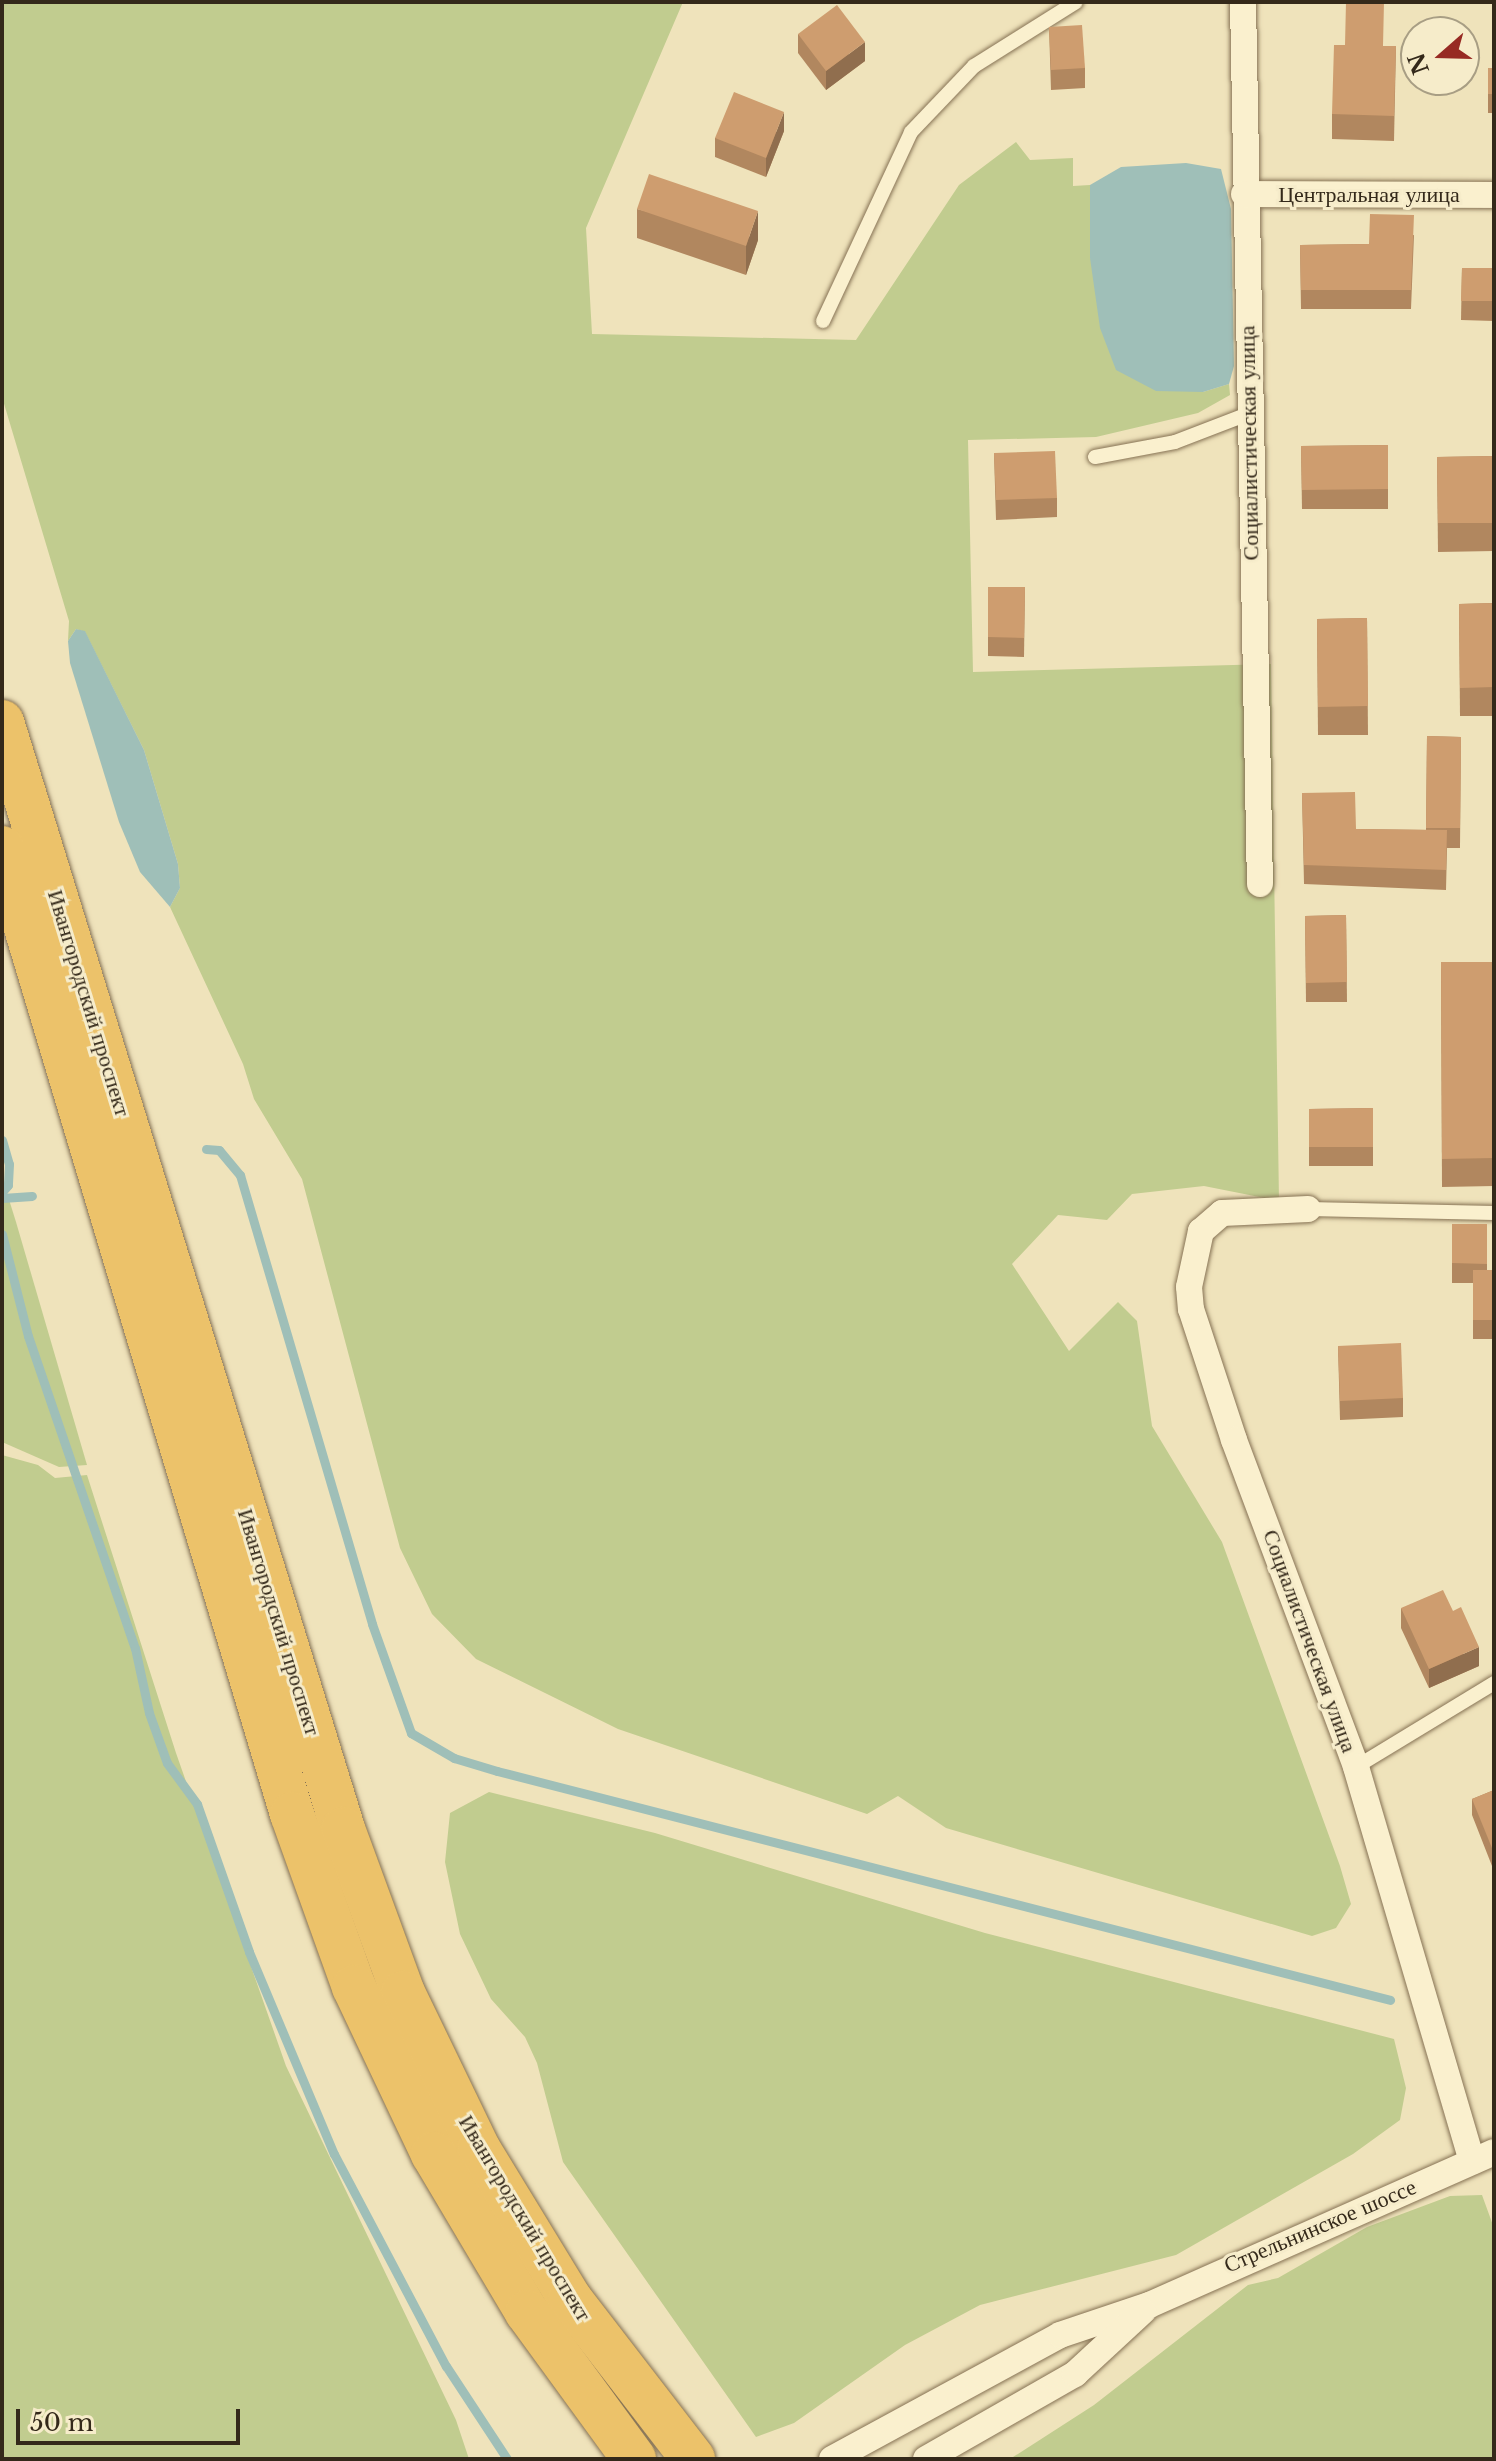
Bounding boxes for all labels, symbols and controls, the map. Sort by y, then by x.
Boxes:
north arrow [1400,16,1480,96]
text: N [1403,49,1435,78]
street label: Центральная улица [1278,182,1460,208]
street label: Социалистическая улица [1234,325,1264,561]
street label: Ивангородский проспект [42,887,136,1119]
street label: Ивангородский проспект [232,1506,326,1738]
street label: Социалистическая улица [1257,1526,1363,1756]
street label: Ивангородский проспект [453,2110,597,2326]
street label: Стрельнинское шоссе [1220,2174,1420,2278]
scale bar [20,2393,244,2443]
text: 50 m [30,2408,93,2437]

